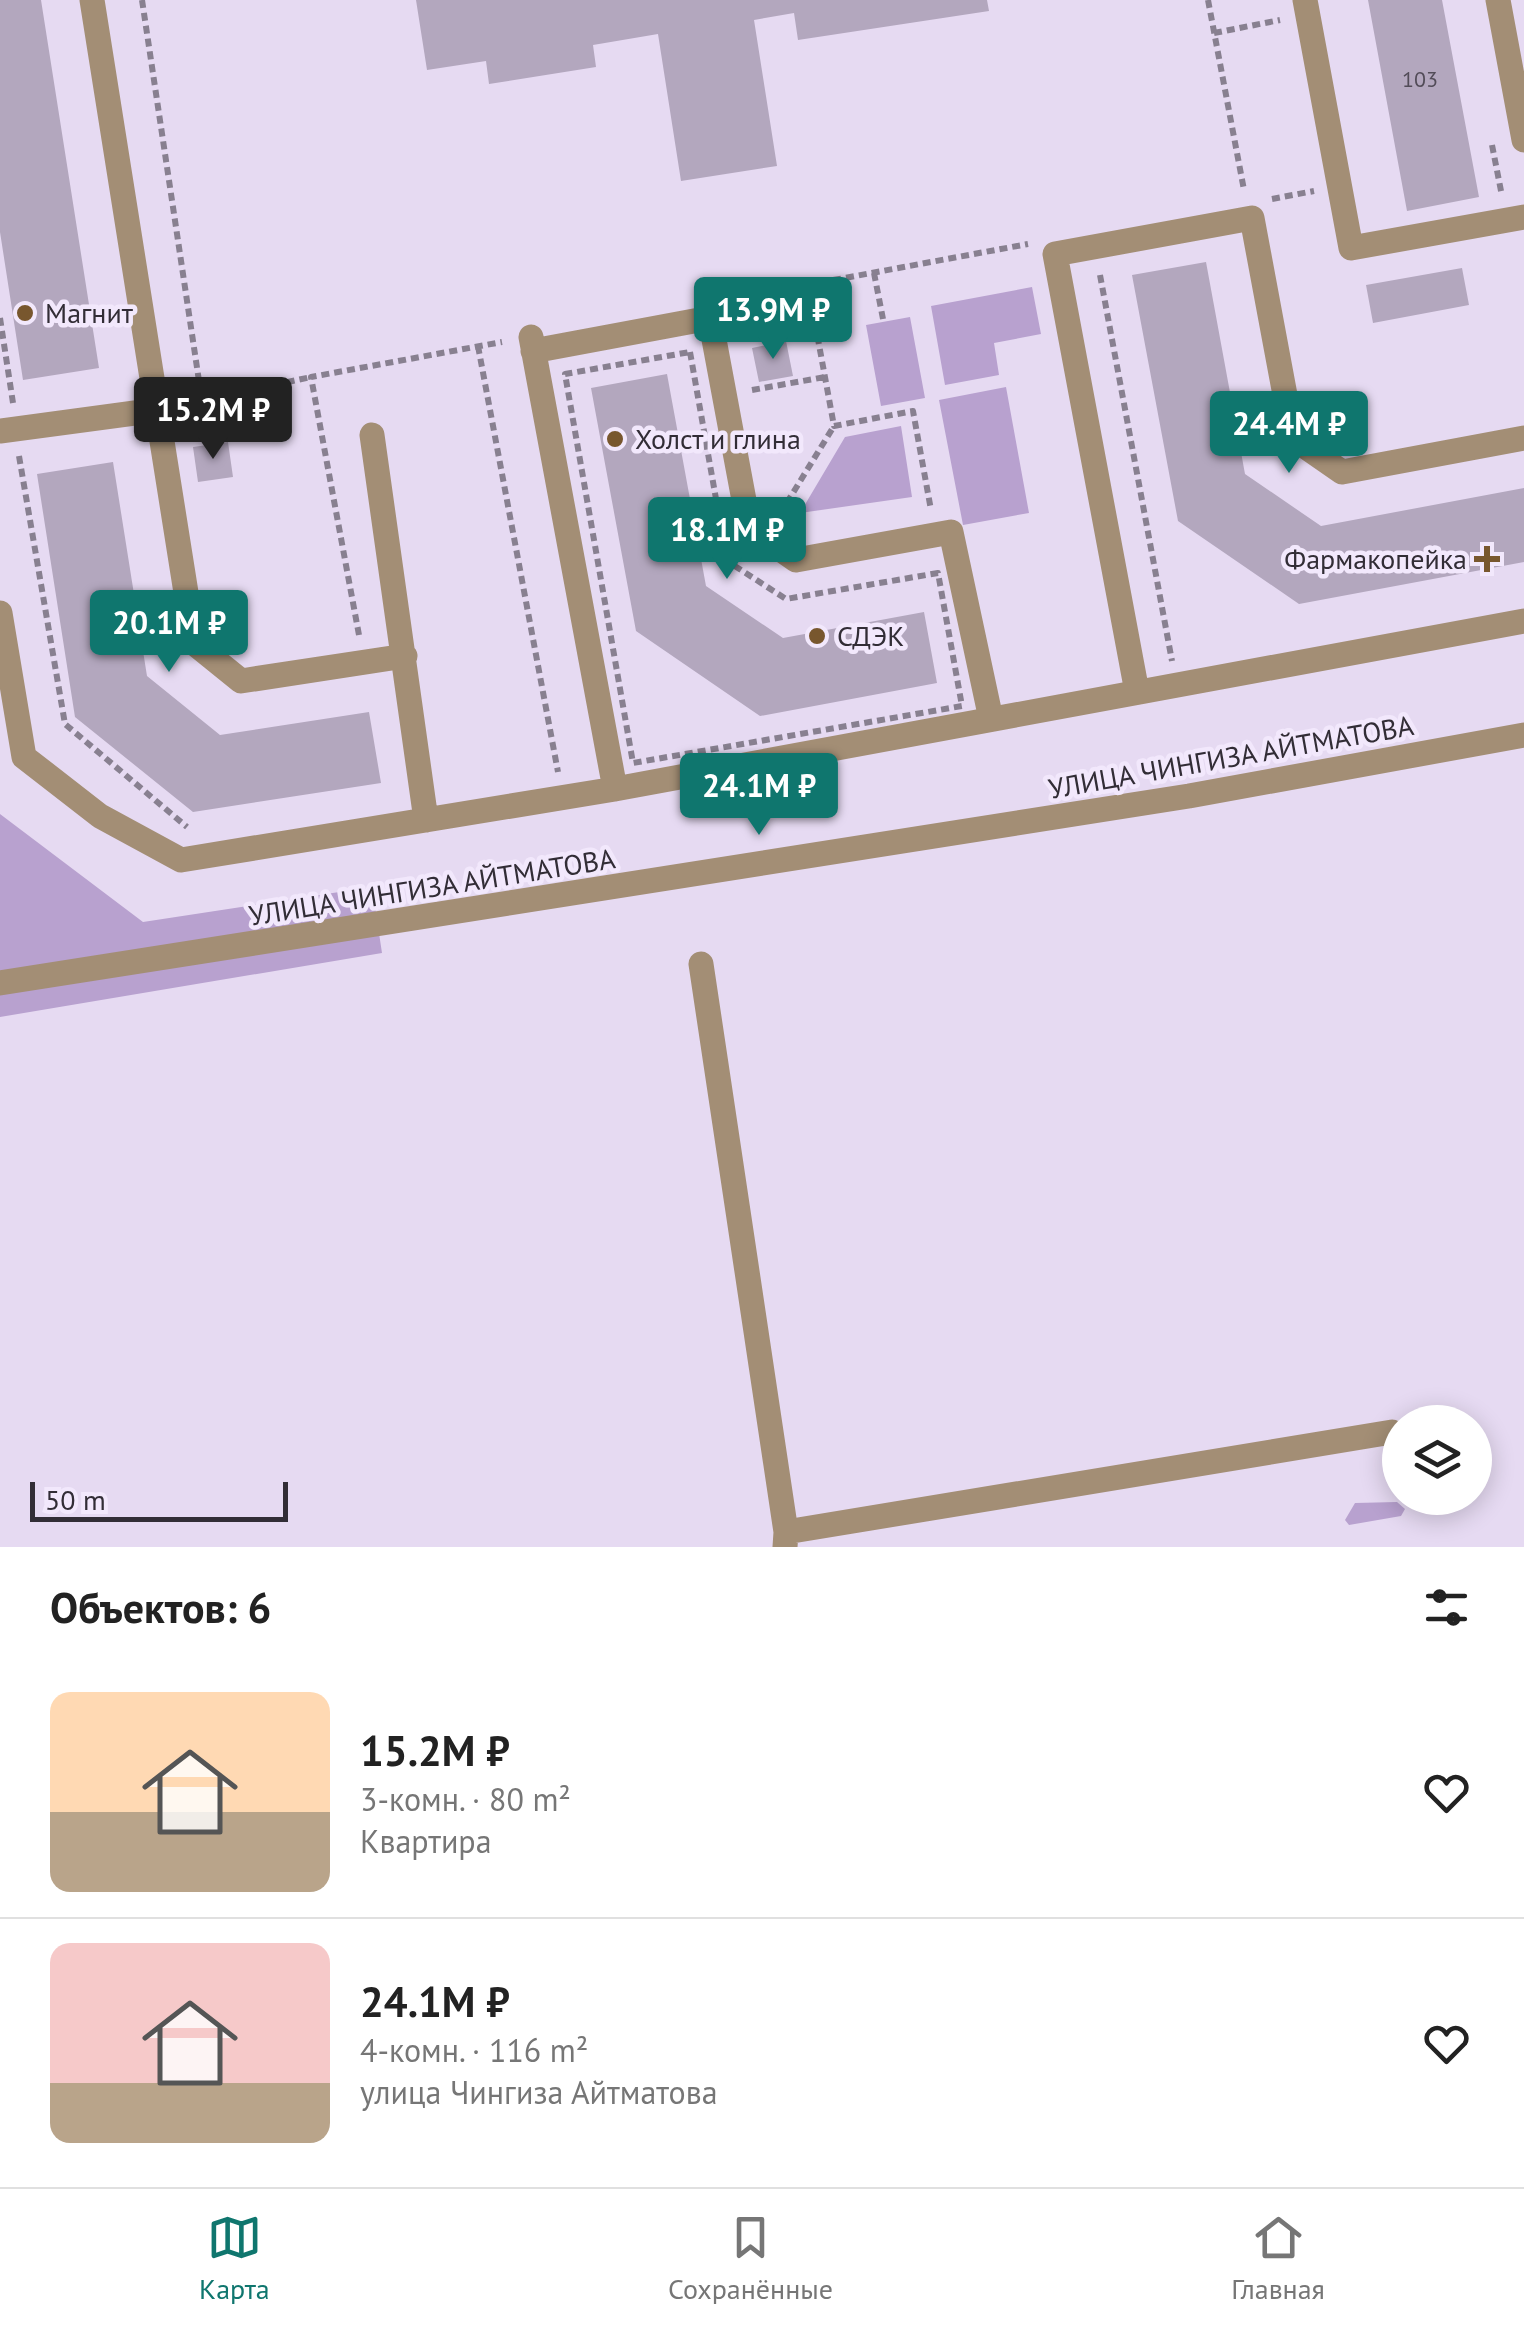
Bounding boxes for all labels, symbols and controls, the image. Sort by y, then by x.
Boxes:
house number: 103 [1402,65,1438,93]
pin: 13.9M ₽ [681,277,865,362]
text: 13.9M ₽ [716,288,830,330]
place label: Магнит [45,294,134,331]
marker: Магнит [14,302,36,324]
pin: 15.2M ₽ [121,377,305,462]
text: 15.2M ₽ [156,388,270,430]
pin: 24.4M ₽ [1197,391,1381,476]
text: 24.4M ₽ [1232,402,1346,444]
place label: Холст и глина [635,420,801,457]
marker: Холст и глина [604,428,626,450]
pin: 18.1M ₽ [635,497,819,582]
text: 18.1M ₽ [670,508,784,550]
place label: Фармакопейка [1284,540,1467,577]
marker: Фармакопейка [1476,548,1498,570]
pin: 20.1M ₽ [77,590,261,675]
text: 20.1M ₽ [112,601,226,643]
place label: СДЭК [837,617,904,654]
marker: СДЭК [806,625,828,647]
street label: УЛИЦА ЧИНГИЗА АЙТМАТОВА [1045,706,1417,807]
pin: 24.1M ₽ [667,753,851,838]
text: 24.1M ₽ [702,764,816,806]
street label: УЛИЦА ЧИНГИЗА АЙТМАТОВА [246,839,618,934]
map controls [1382,1405,1492,1515]
button: layers [1382,1405,1492,1515]
scale bar [30,1477,288,1522]
text: 50 m [45,1481,106,1518]
text: Объектов: 6 [50,1580,271,1635]
icon: filters [1419,1580,1474,1635]
text: 15.2M ₽ [360,1723,510,1778]
icon: home [130,1732,250,1852]
icon: heart [1419,1765,1474,1820]
text: 3-комн. · 80 m² [360,1778,571,1820]
text: Квартира [360,1820,492,1862]
text: 24.1M ₽ [360,1974,510,2029]
icon: home [130,1983,250,2103]
icon: heart [1419,2016,1474,2071]
text: 4-комн. · 116 m² [360,2029,588,2071]
text: улица Чингиза Айтматова [360,2071,718,2113]
tab: Карта [199,2210,270,2307]
tab: Сохранённые [668,2210,833,2307]
tab: Главная [1231,2210,1325,2307]

